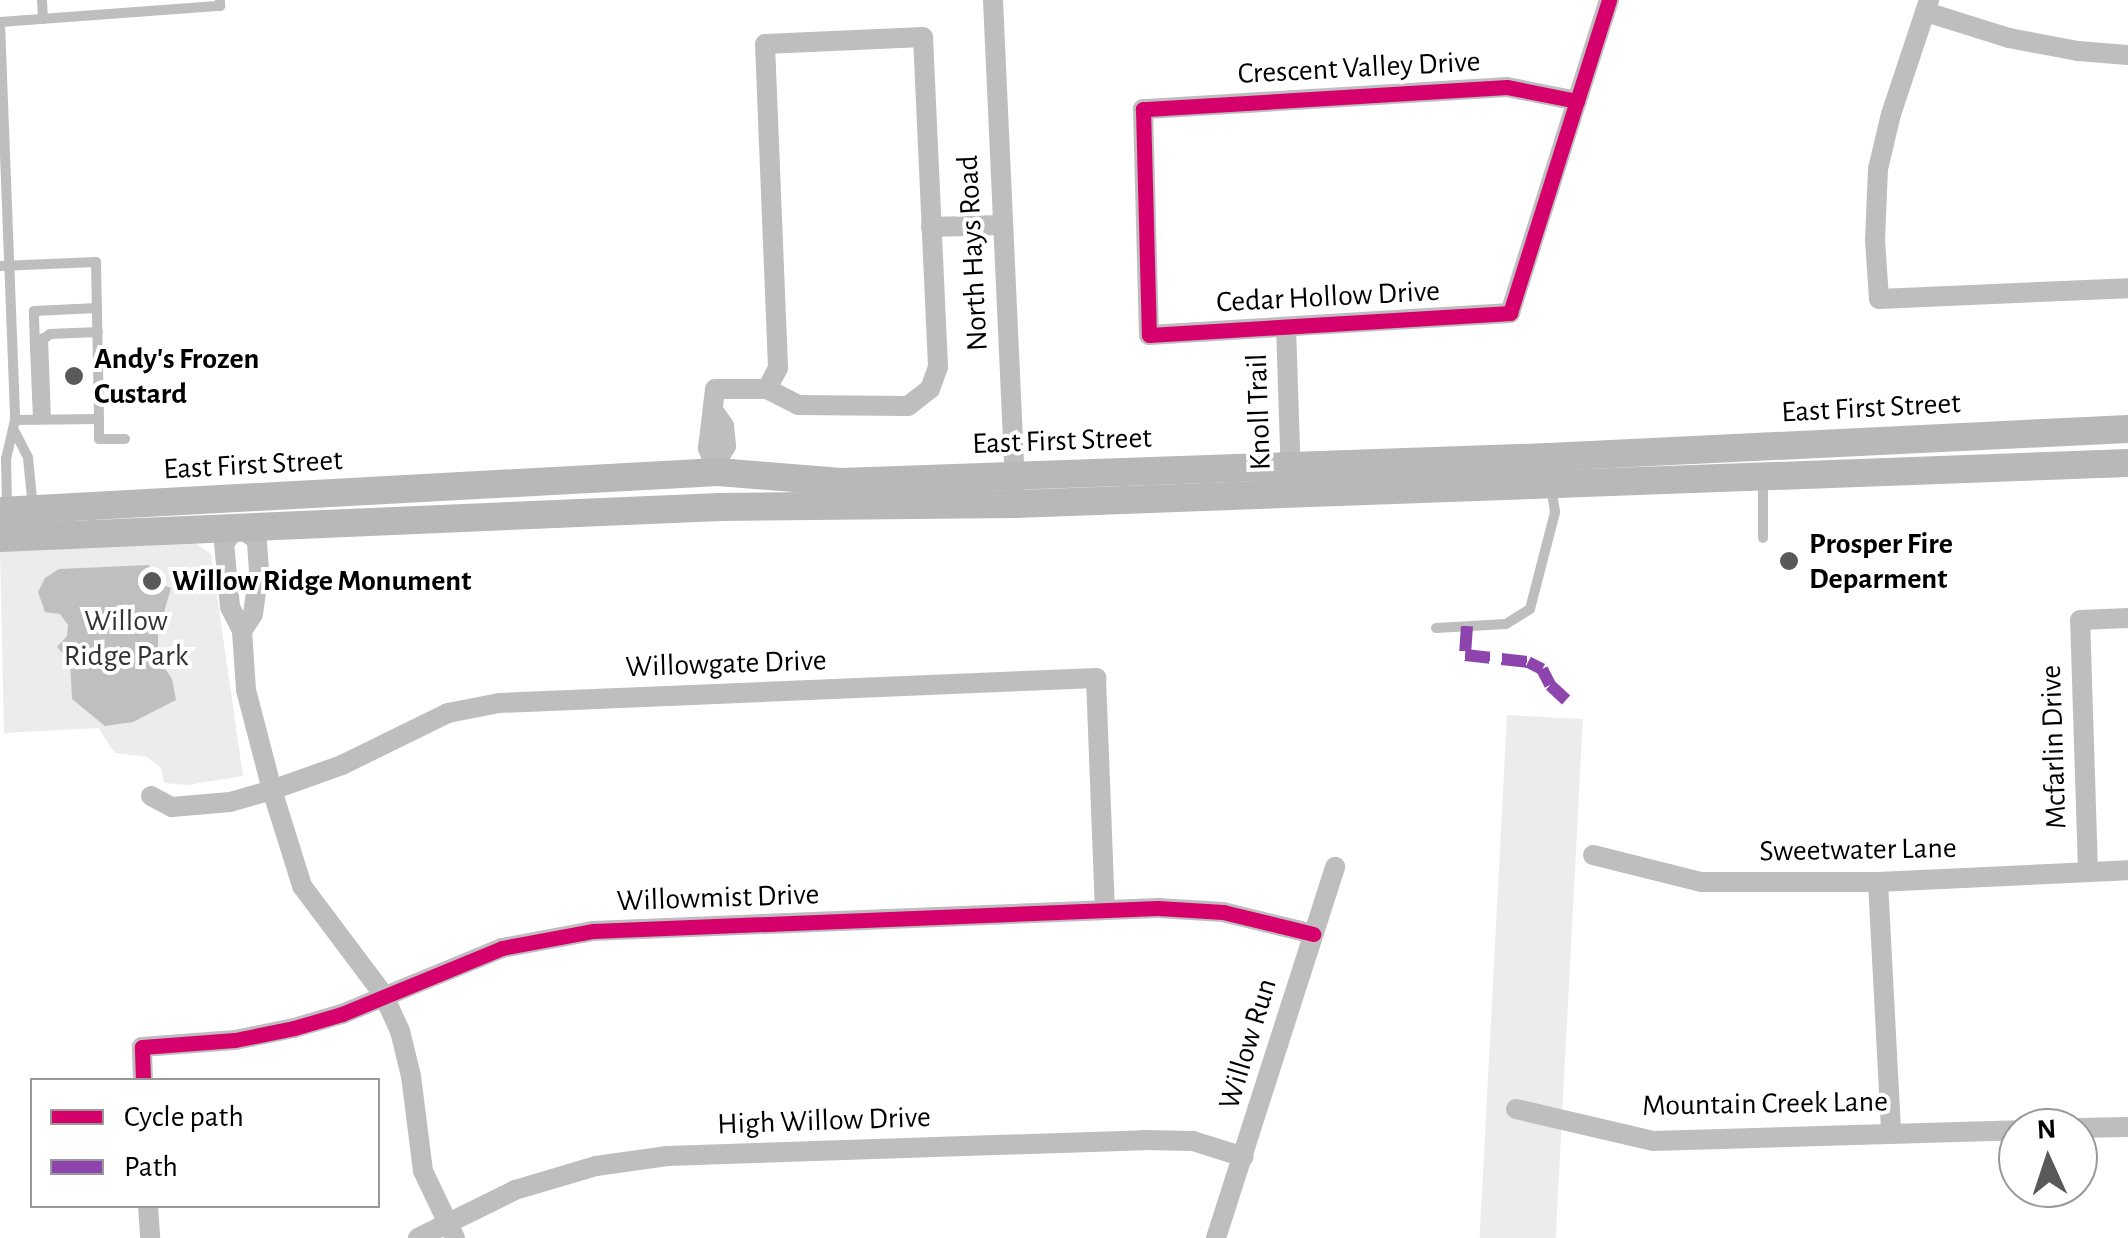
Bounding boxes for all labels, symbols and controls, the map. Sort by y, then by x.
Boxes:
street label: Crescent Valley Drive [1237,44,1481,92]
street label: North Hays Road [950,154,996,352]
street label: Cedar Hollow Drive [1215,273,1441,321]
place label: Andy's Frozen Custard [94,341,259,412]
street label: Knoll Trail [1239,353,1279,471]
marker: Andy's Frozen Custard [63,365,85,387]
street label: East First Street [1780,385,1962,431]
street label: East First Street [972,420,1152,462]
street label: East First Street [162,442,344,488]
place label: Prosper Fire Deparment [1809,526,1953,596]
marker: Prosper Fire Deparment [1778,550,1800,572]
place label: Willow Ridge Monument [172,563,471,599]
marker: Willow Ridge Monument [141,570,163,592]
park label: Willow Ridge Park [64,603,188,674]
street label: Willowgate Drive [625,643,827,685]
street label: Mcfarlin Drive [2033,664,2075,830]
street label: Sweetwater Lane [1759,830,1957,870]
street label: Willowmist Drive [616,876,820,920]
street label: Willow Run [1211,974,1285,1114]
legend [30,1078,380,1208]
street label: Mountain Creek Lane [1642,1084,1888,1124]
street label: High Willow Drive [717,1099,931,1143]
text: Cycle path [124,1102,244,1132]
north arrow [1998,1108,2098,1208]
text: N [2036,1116,2057,1145]
text: Path [124,1152,178,1182]

